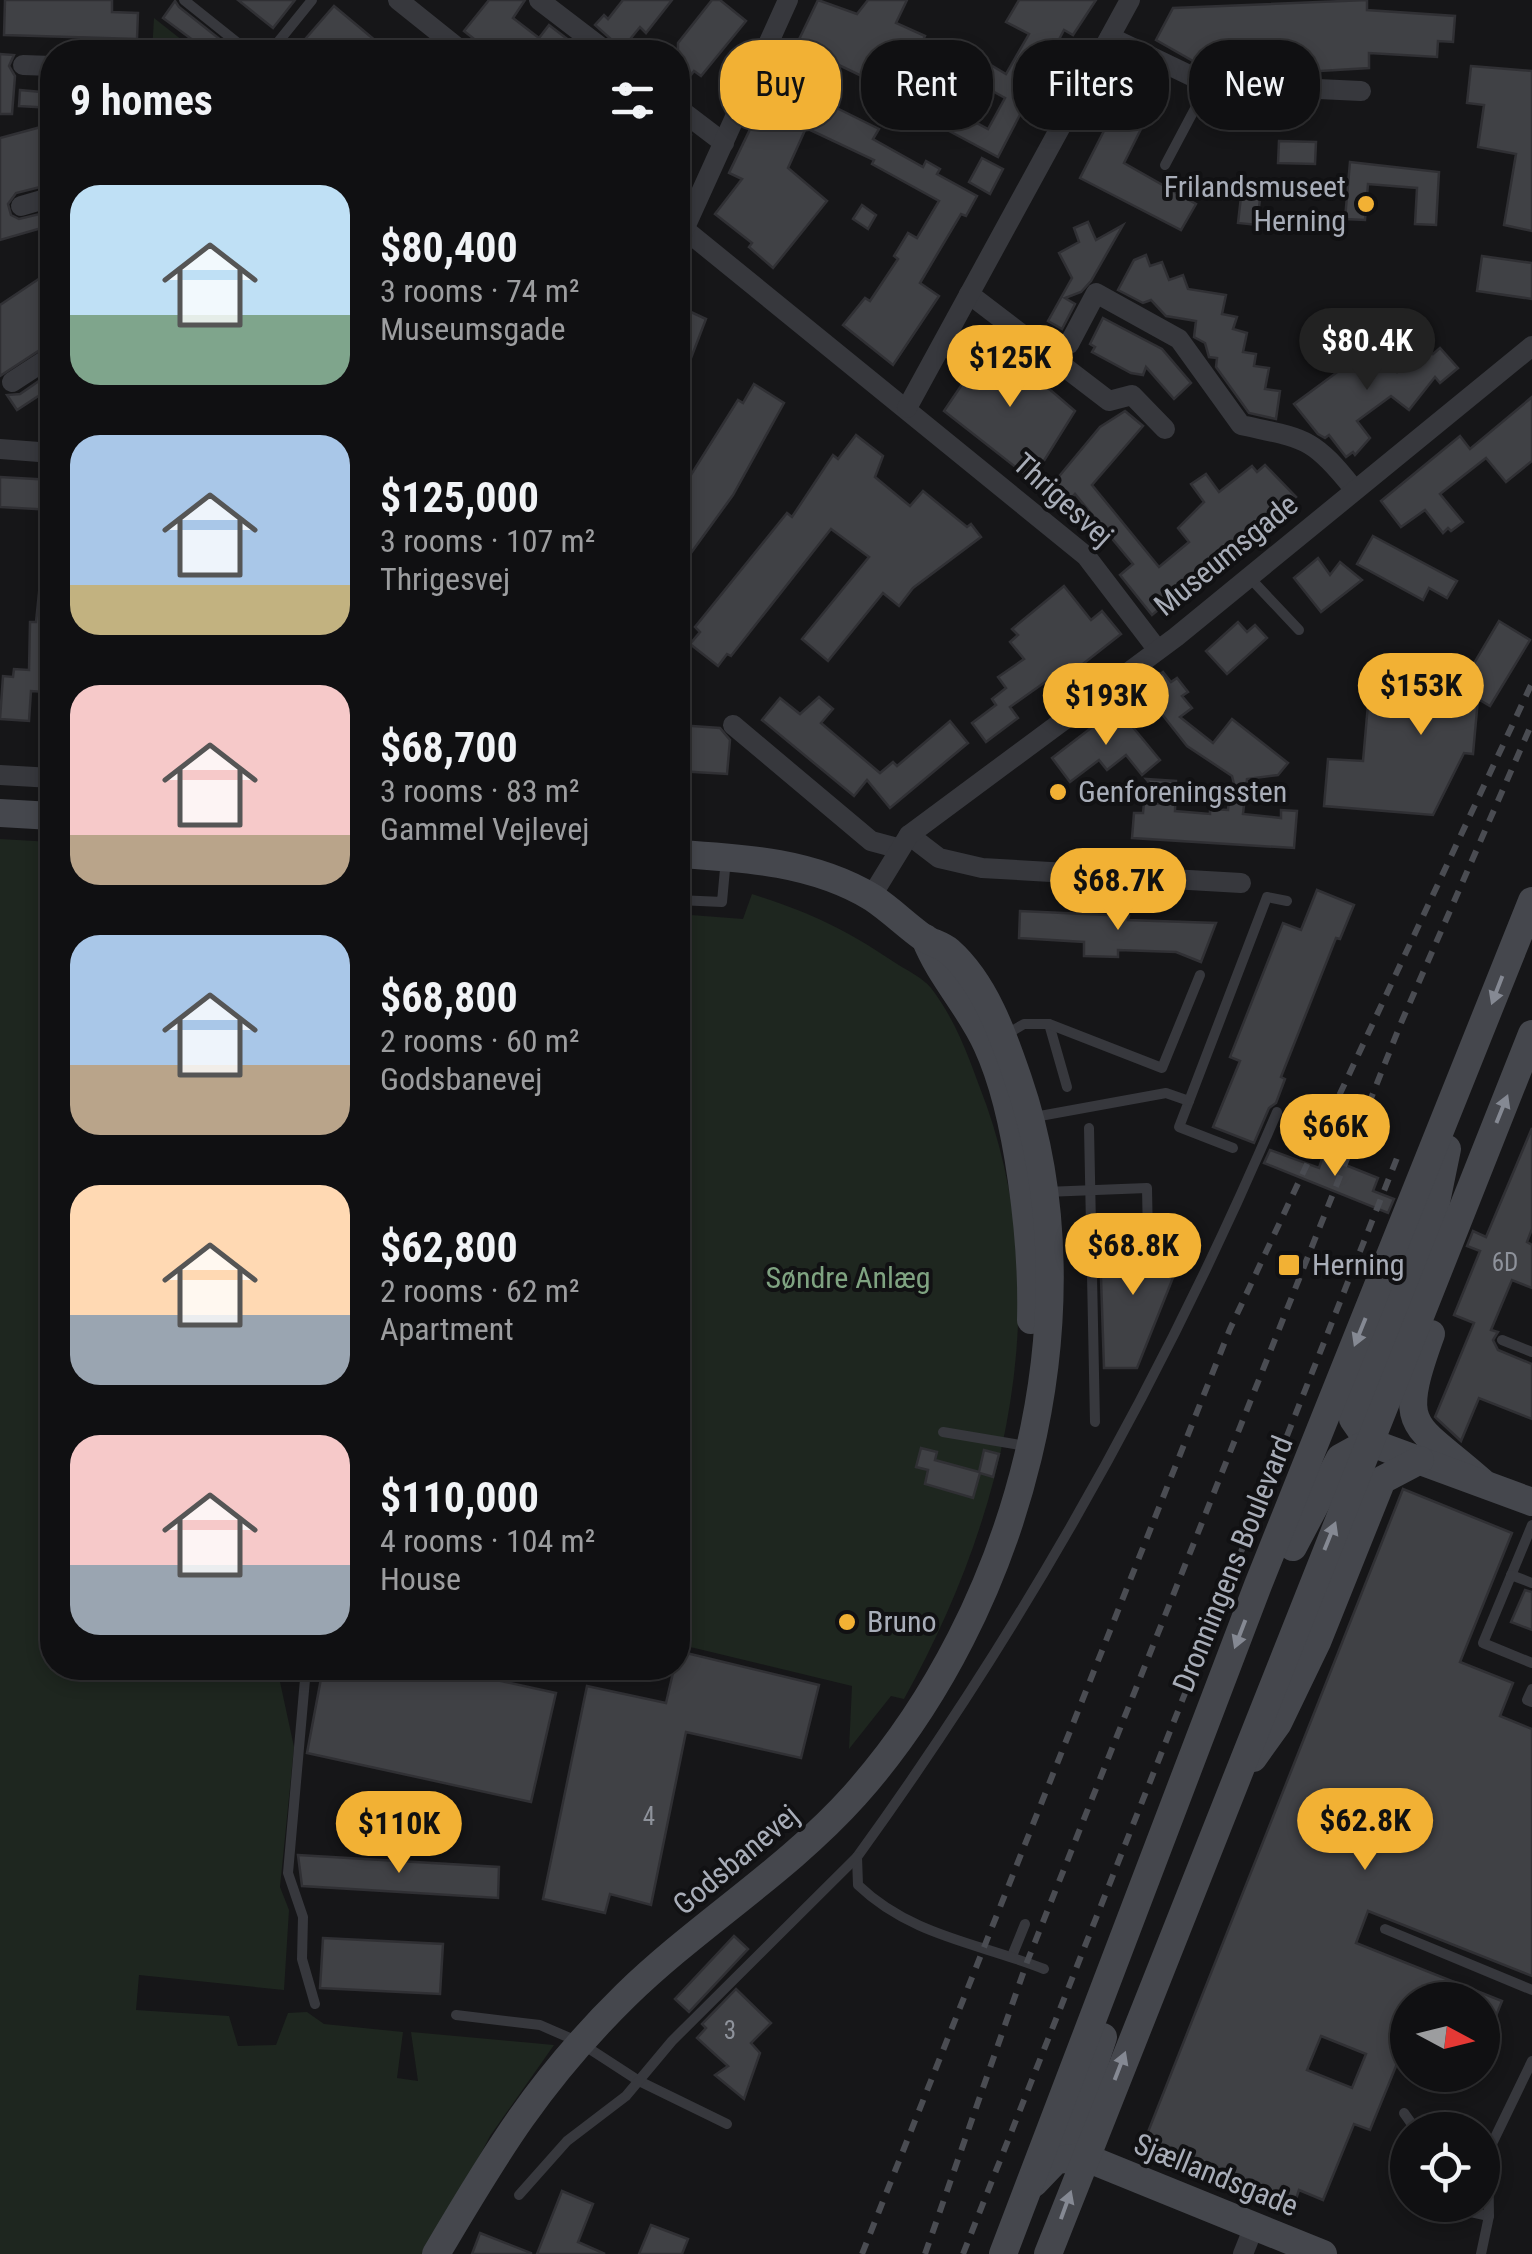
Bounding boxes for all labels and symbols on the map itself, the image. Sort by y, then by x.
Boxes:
place label: Frilandsmuseet Herning [1164,169,1346,238]
marker: Frilandsmuseet Herning [1355,193,1377,215]
pin: $80.4K [1286,308,1448,393]
pin: $125K [940,325,1080,410]
street label: Thrigesvej [1006,446,1120,553]
street label: Museumsgade [1147,486,1304,623]
pin: $153K [1351,653,1491,738]
pin: $193K [1036,663,1176,748]
place label: Genforeningssten [1078,774,1287,809]
marker: Genforeningssten [1047,781,1069,803]
pin: $68.7K [1037,848,1199,933]
one-way arrow [1489,975,1504,1005]
one-way arrow [1494,1093,1510,1123]
pin: $66K [1276,1094,1394,1179]
pin: $68.8K [1052,1213,1214,1298]
place label: Herning [1312,1247,1405,1282]
house number: 6D [1492,1248,1518,1277]
marker: Herning [1276,1252,1302,1278]
park label: Søndre Anlæg [765,1260,931,1295]
one-way arrow [1351,1317,1367,1347]
street label: Dronningens Boulevard [1165,1431,1300,1697]
one-way arrow [1323,1521,1339,1551]
place label: Bruno [867,1604,937,1639]
marker: Bruno [836,1611,858,1633]
one-way arrow [1231,1619,1247,1649]
pin: $62.8K [1284,1788,1446,1873]
pin: $110K [329,1791,469,1876]
street label: Godsbanevej [666,1797,805,1922]
house number: 4 [643,1802,655,1831]
north arrow [1390,1982,1500,2092]
house number: 3 [724,2016,736,2045]
one-way arrow [1113,2051,1128,2081]
street label: Sjællandsgade [1129,2126,1303,2223]
one-way arrow [1059,2190,1074,2220]

